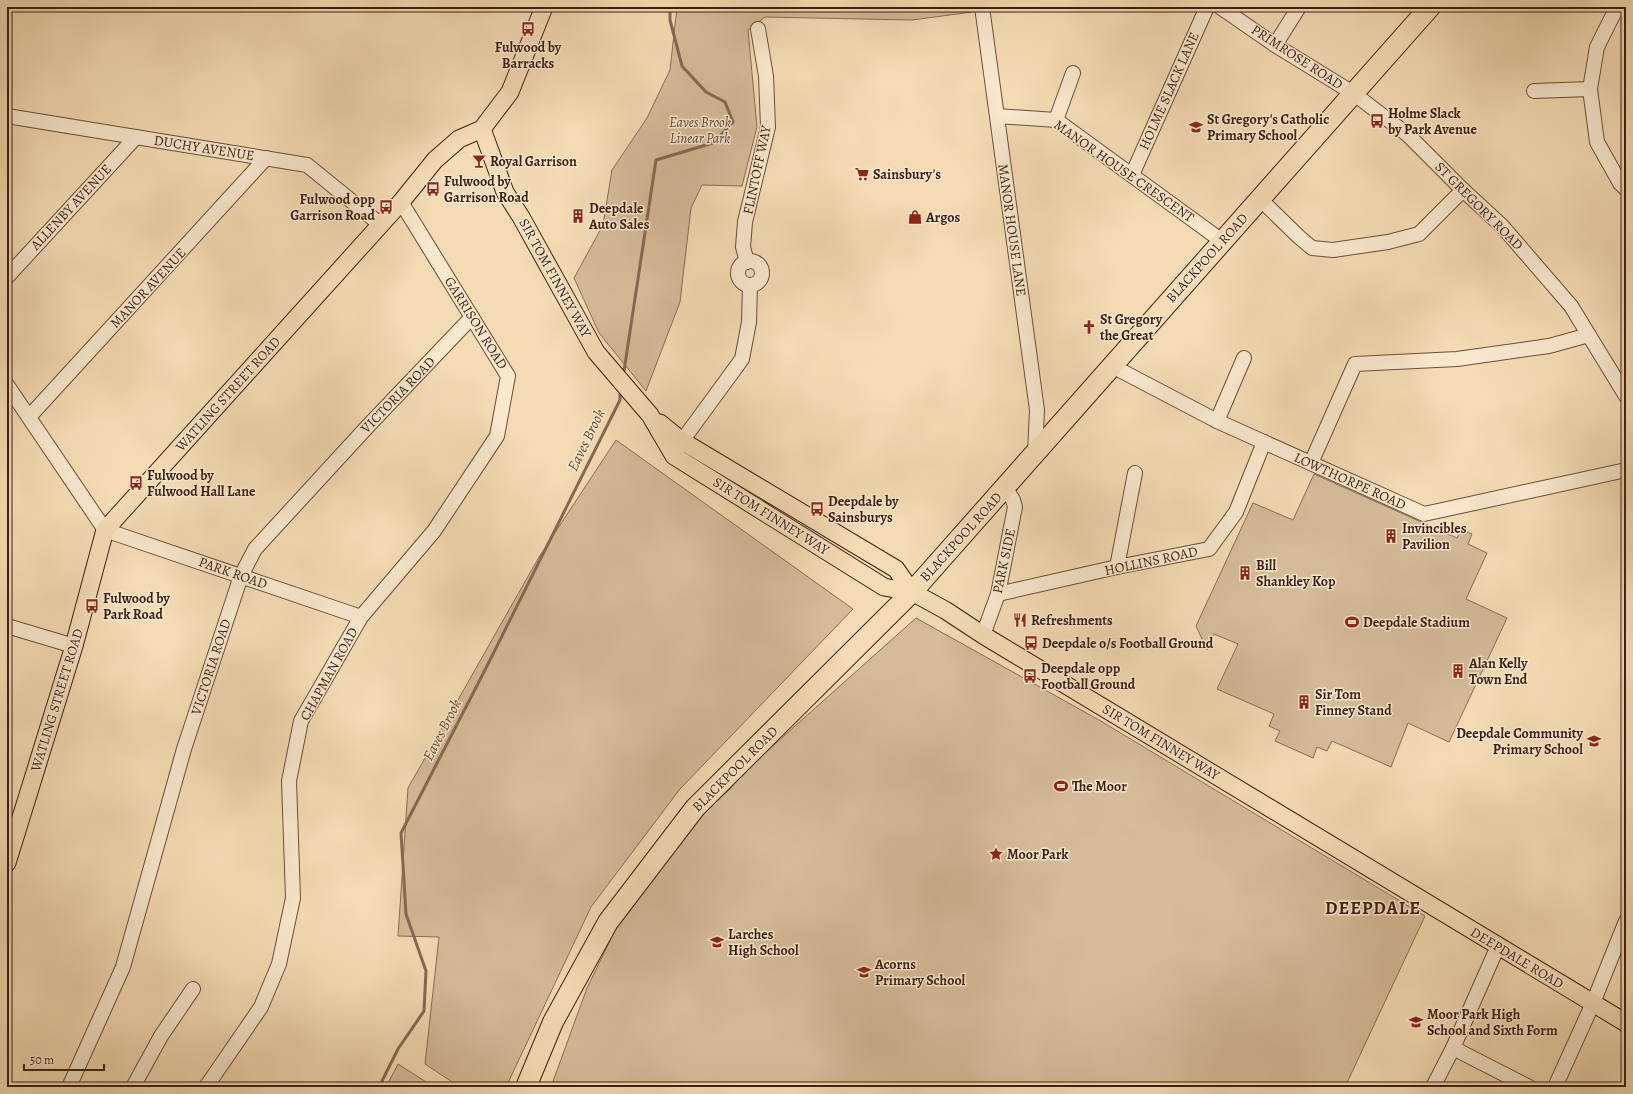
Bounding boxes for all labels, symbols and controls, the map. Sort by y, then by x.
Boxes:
street label: PRIMROSE ROAD [1247,20,1347,94]
bus stop icon: Fulwood by Barracks [520,21,536,37]
street label: HOLME SLACK LANE [1134,29,1204,153]
place label: Fulwood by Barracks [495,38,562,73]
place label: Holme Slack by Park Avenue [1387,104,1478,139]
place label: St Gregory's Catholic Primary School [1207,110,1329,145]
park label: Eaves Brook Linear Park [669,113,731,148]
bus stop icon: Holme Slack by Park Avenue [1369,113,1385,129]
street label: MANOR HOUSE CRESCENT [1050,115,1198,227]
school or university icon: St Gregory's Catholic Primary School [1188,119,1204,135]
street label: FLINTOFF WAY [738,123,776,216]
street label: DUCHY AVENUE [152,131,256,165]
place label: Royal Garrison [490,152,577,171]
bar icon: Royal Garrison [471,153,487,169]
street label: ST GREGORY ROAD [1431,158,1527,254]
street label: ALLENBY AVENUE [25,160,116,255]
street label: MANOR HOUSE LANE [993,163,1031,297]
place label: Sainsbury's [873,165,941,184]
supermarket icon: Sainsbury's [854,166,870,182]
place label: Fulwood by Garrison Road [444,172,529,207]
bus stop icon: Fulwood by Garrison Road [425,181,441,197]
place label: Fulwood opp Garrison Road [290,190,375,225]
bus stop icon: Fulwood opp Garrison Road [378,199,394,215]
place label: Deepdale Auto Sales [588,199,650,234]
building icon: Deepdale Auto Sales [570,208,586,224]
place label: Argos [925,208,961,227]
shop icon: Argos [907,209,923,225]
street label: BLACKPOOL ROAD [1162,209,1252,307]
street label: SIR TOM FINNEY WAY [514,215,596,341]
street label: MANOR AVENUE [106,244,190,332]
street label: GARRISON ROAD [440,273,512,373]
place label: St Gregory the Great [1100,310,1163,345]
church icon: St Gregory the Great [1081,319,1097,335]
street label: WATLING STREET ROAD [171,332,285,456]
street label: VICTORIA ROAD [356,352,440,438]
water label: Eaves Brook [562,405,610,474]
street label: LOWTHORPE ROAD [1291,448,1409,514]
place label: Fulwood by Fulwood Hall Lane [147,466,256,501]
street label: SIR TOM FINNEY WAY [709,473,833,560]
bus stop icon: Fulwood by Fulwood Hall Lane [128,475,144,491]
street label: BLACKPOOL ROAD [916,488,1006,586]
place label: Deepdale by Sainsburys [828,492,899,527]
bus stop icon: Deepdale by Sainsburys [809,501,825,517]
place label: Invincibles Pavilion [1402,519,1467,554]
street label: PARK SIDE [988,527,1020,595]
building icon: Invincibles Pavilion [1383,528,1399,544]
street label: HOLLINS ROAD [1102,542,1200,580]
street label: PARK ROAD [196,552,270,594]
place label: Bill Shankley Kop [1256,556,1336,591]
building icon: Bill Shankley Kop [1237,565,1253,581]
place label: Fulwood by Park Road [103,589,170,624]
bus stop icon: Fulwood by Park Road [84,598,100,614]
place label: Refreshments [1031,611,1113,630]
restaurant icon: Refreshments [1012,612,1028,628]
place label: Deepdale Stadium [1363,613,1470,632]
sports icon: Deepdale Stadium [1344,614,1360,630]
street label: VICTORIA ROAD [186,616,236,718]
street label: CHAPMAN ROAD [295,624,363,724]
street label: WATLING STREET ROAD [26,626,88,775]
place label: Deepdale o/s Football Ground [1042,634,1214,653]
bus stop icon: Deepdale o/s Football Ground [1023,635,1039,651]
place label: Alan Kelly Town End [1468,654,1528,689]
place label: Deepdale opp Football Ground [1041,659,1136,694]
building icon: Alan Kelly Town End [1450,663,1466,679]
bus stop icon: Deepdale opp Football Ground [1022,668,1038,684]
place label: Sir Tom Finney Stand [1315,685,1392,720]
building icon: Sir Tom Finney Stand [1296,694,1312,710]
water label: Eaves Brook [418,696,466,764]
street label: SIR TOM FINNEY WAY [1099,699,1224,785]
street label: BLACKPOOL ROAD [688,722,782,816]
place label: Deepdale Community Primary School [1456,724,1584,759]
school or university icon: Deepdale Community Primary School [1586,733,1602,749]
place label: The Moor [1072,777,1127,796]
sports icon: The Moor [1053,778,1069,794]
place label: Moor Park [1007,845,1069,864]
place icon: Moor Park [988,846,1004,862]
district label: DEEPDALE [1325,896,1421,920]
street label: DEEPDALE ROAD [1467,923,1567,993]
place label: Larches High School [728,925,799,960]
school or university icon: Larches High School [709,934,725,950]
place label: Acorns Primary School [874,955,966,990]
school or university icon: Acorns Primary School [856,964,872,980]
place label: Moor Park High School and Sixth Form [1427,1005,1558,1040]
school or university icon: Moor Park High School and Sixth Form [1408,1014,1424,1030]
scale bar [24,1046,104,1072]
text: 50 m [30,1052,54,1068]

